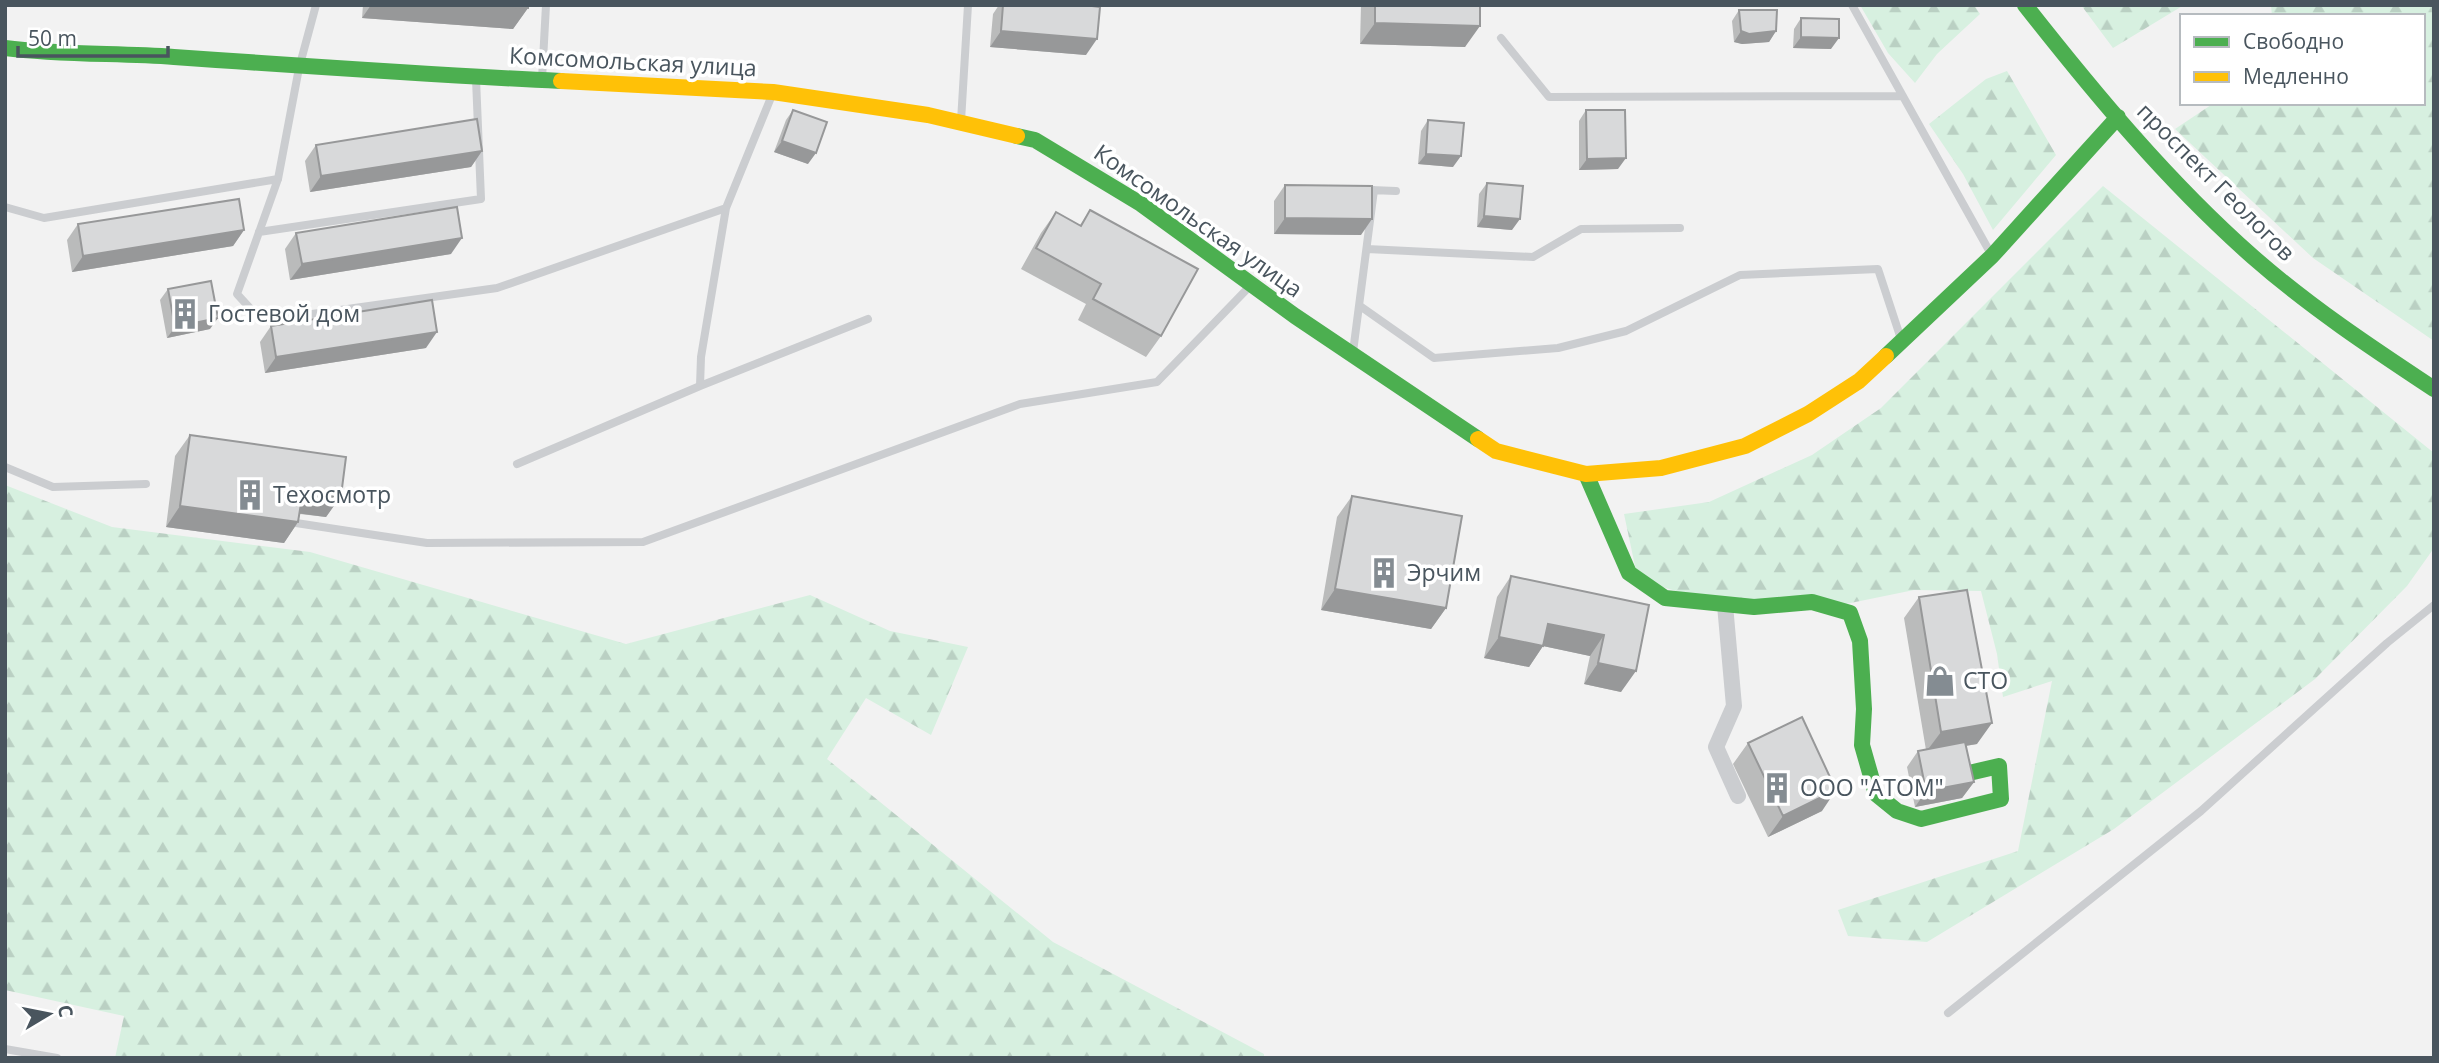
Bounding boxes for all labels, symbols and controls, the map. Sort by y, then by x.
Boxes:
scale bar [18,14,168,58]
legend [2180,14,2425,105]
text: 50 m [28,24,77,52]
text: Свободно [2243,27,2344,55]
street label: Комсомольская улица [508,39,758,83]
text: Медленно [2243,62,2349,90]
street label: проспект Геологов [2131,95,2303,267]
street label: Комсомольская улица [1088,136,1309,304]
building icon: Гостевой дом [168,297,202,331]
place label: Гостевой дом [208,297,360,329]
building icon: Техосмотр [233,478,267,512]
place label: Техосмотр [273,478,391,510]
building icon: Эрчим [1367,556,1401,590]
place label: Эрчим [1407,556,1481,588]
shop icon: СТО [1923,664,1957,698]
place label: СТО [1963,664,2008,696]
building icon: ООО "АТОМ" [1760,771,1794,805]
place label: ООО "АТОМ" [1800,771,1944,803]
north arrow [14,979,84,1049]
text: С [52,1003,80,1019]

